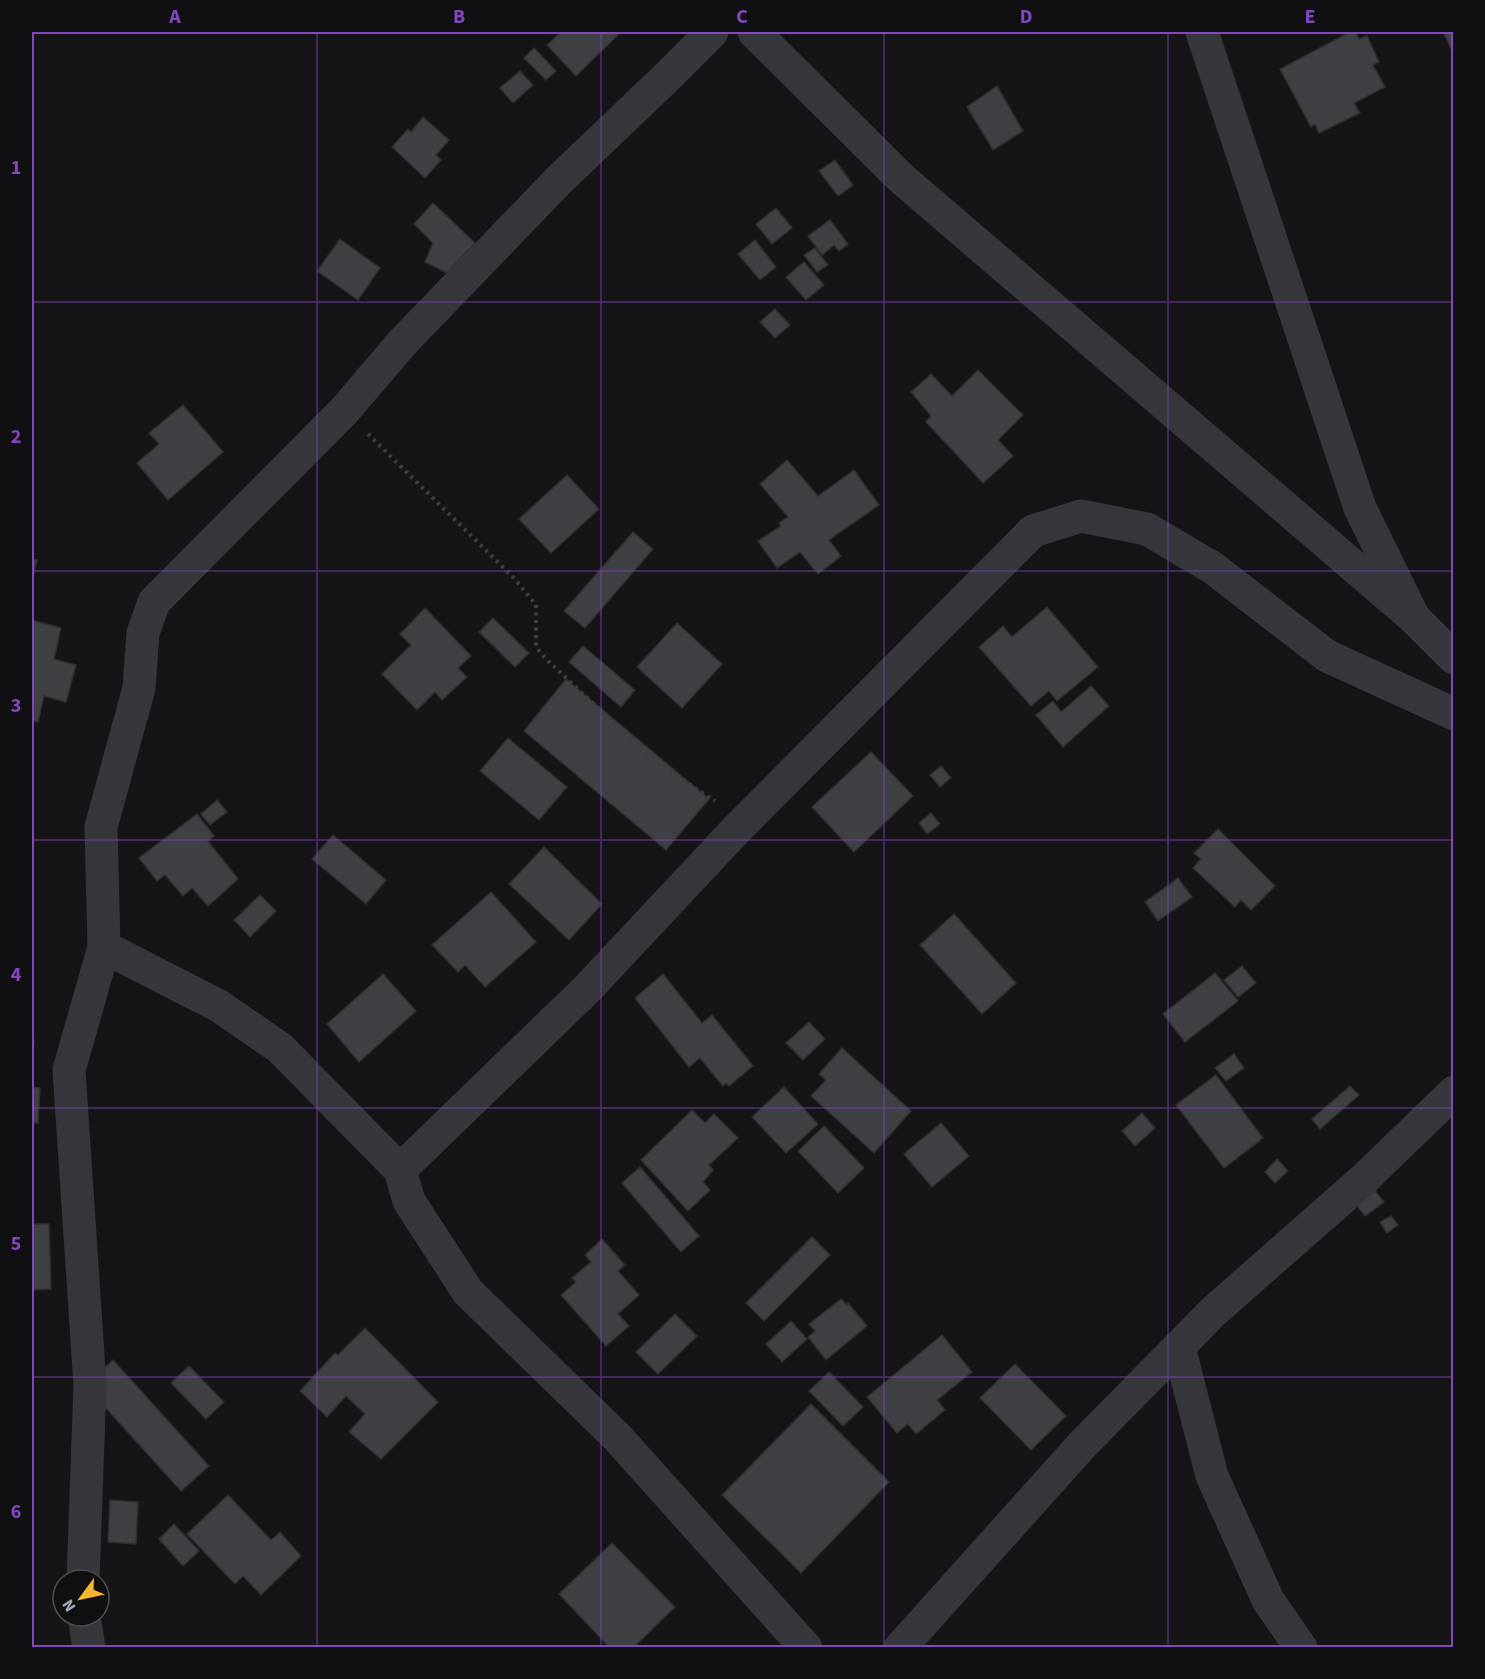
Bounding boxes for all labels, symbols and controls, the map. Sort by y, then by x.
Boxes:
text: A [168,3,181,31]
text: B [453,3,465,31]
text: C [736,3,748,31]
text: D [1020,3,1032,31]
text: E [1305,3,1315,31]
text: 1 [11,154,21,182]
text: 2 [11,423,21,451]
text: 3 [11,692,21,720]
text: 4 [11,961,22,989]
text: 5 [11,1230,21,1258]
text: 6 [11,1498,21,1526]
north arrow [51,1568,111,1628]
text: N [57,1595,81,1616]

